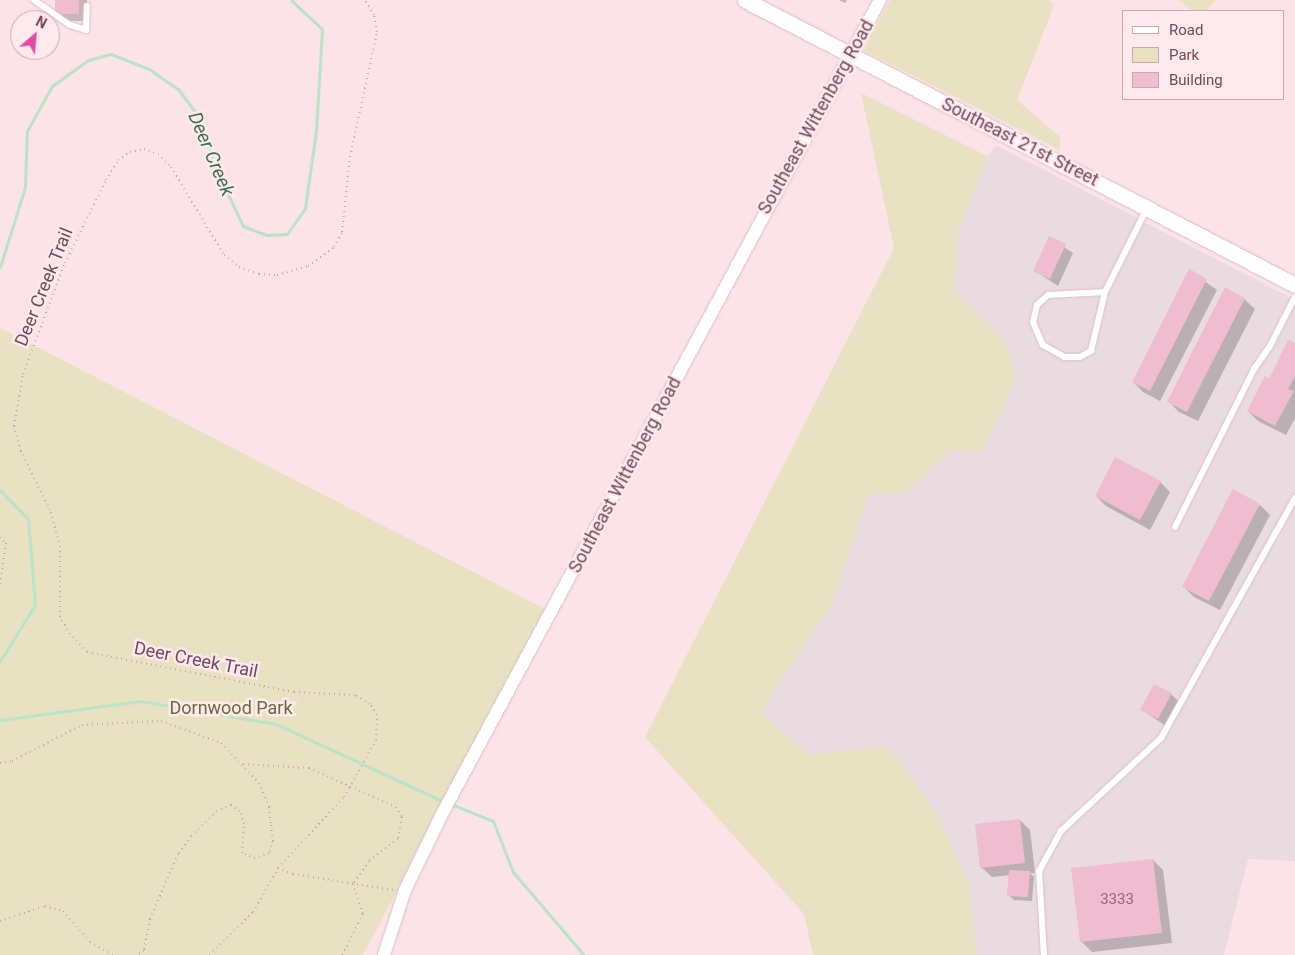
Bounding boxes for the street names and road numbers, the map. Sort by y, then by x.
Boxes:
street label: Southeast Wittenberg Road [754,16,878,218]
street label: Southeast 21st Street [938,93,1102,191]
street label: Deer Creek Trail [10,224,78,350]
street label: Southeast Wittenberg Road [564,373,686,577]
street label: Deer Creek Trail [132,637,260,683]

